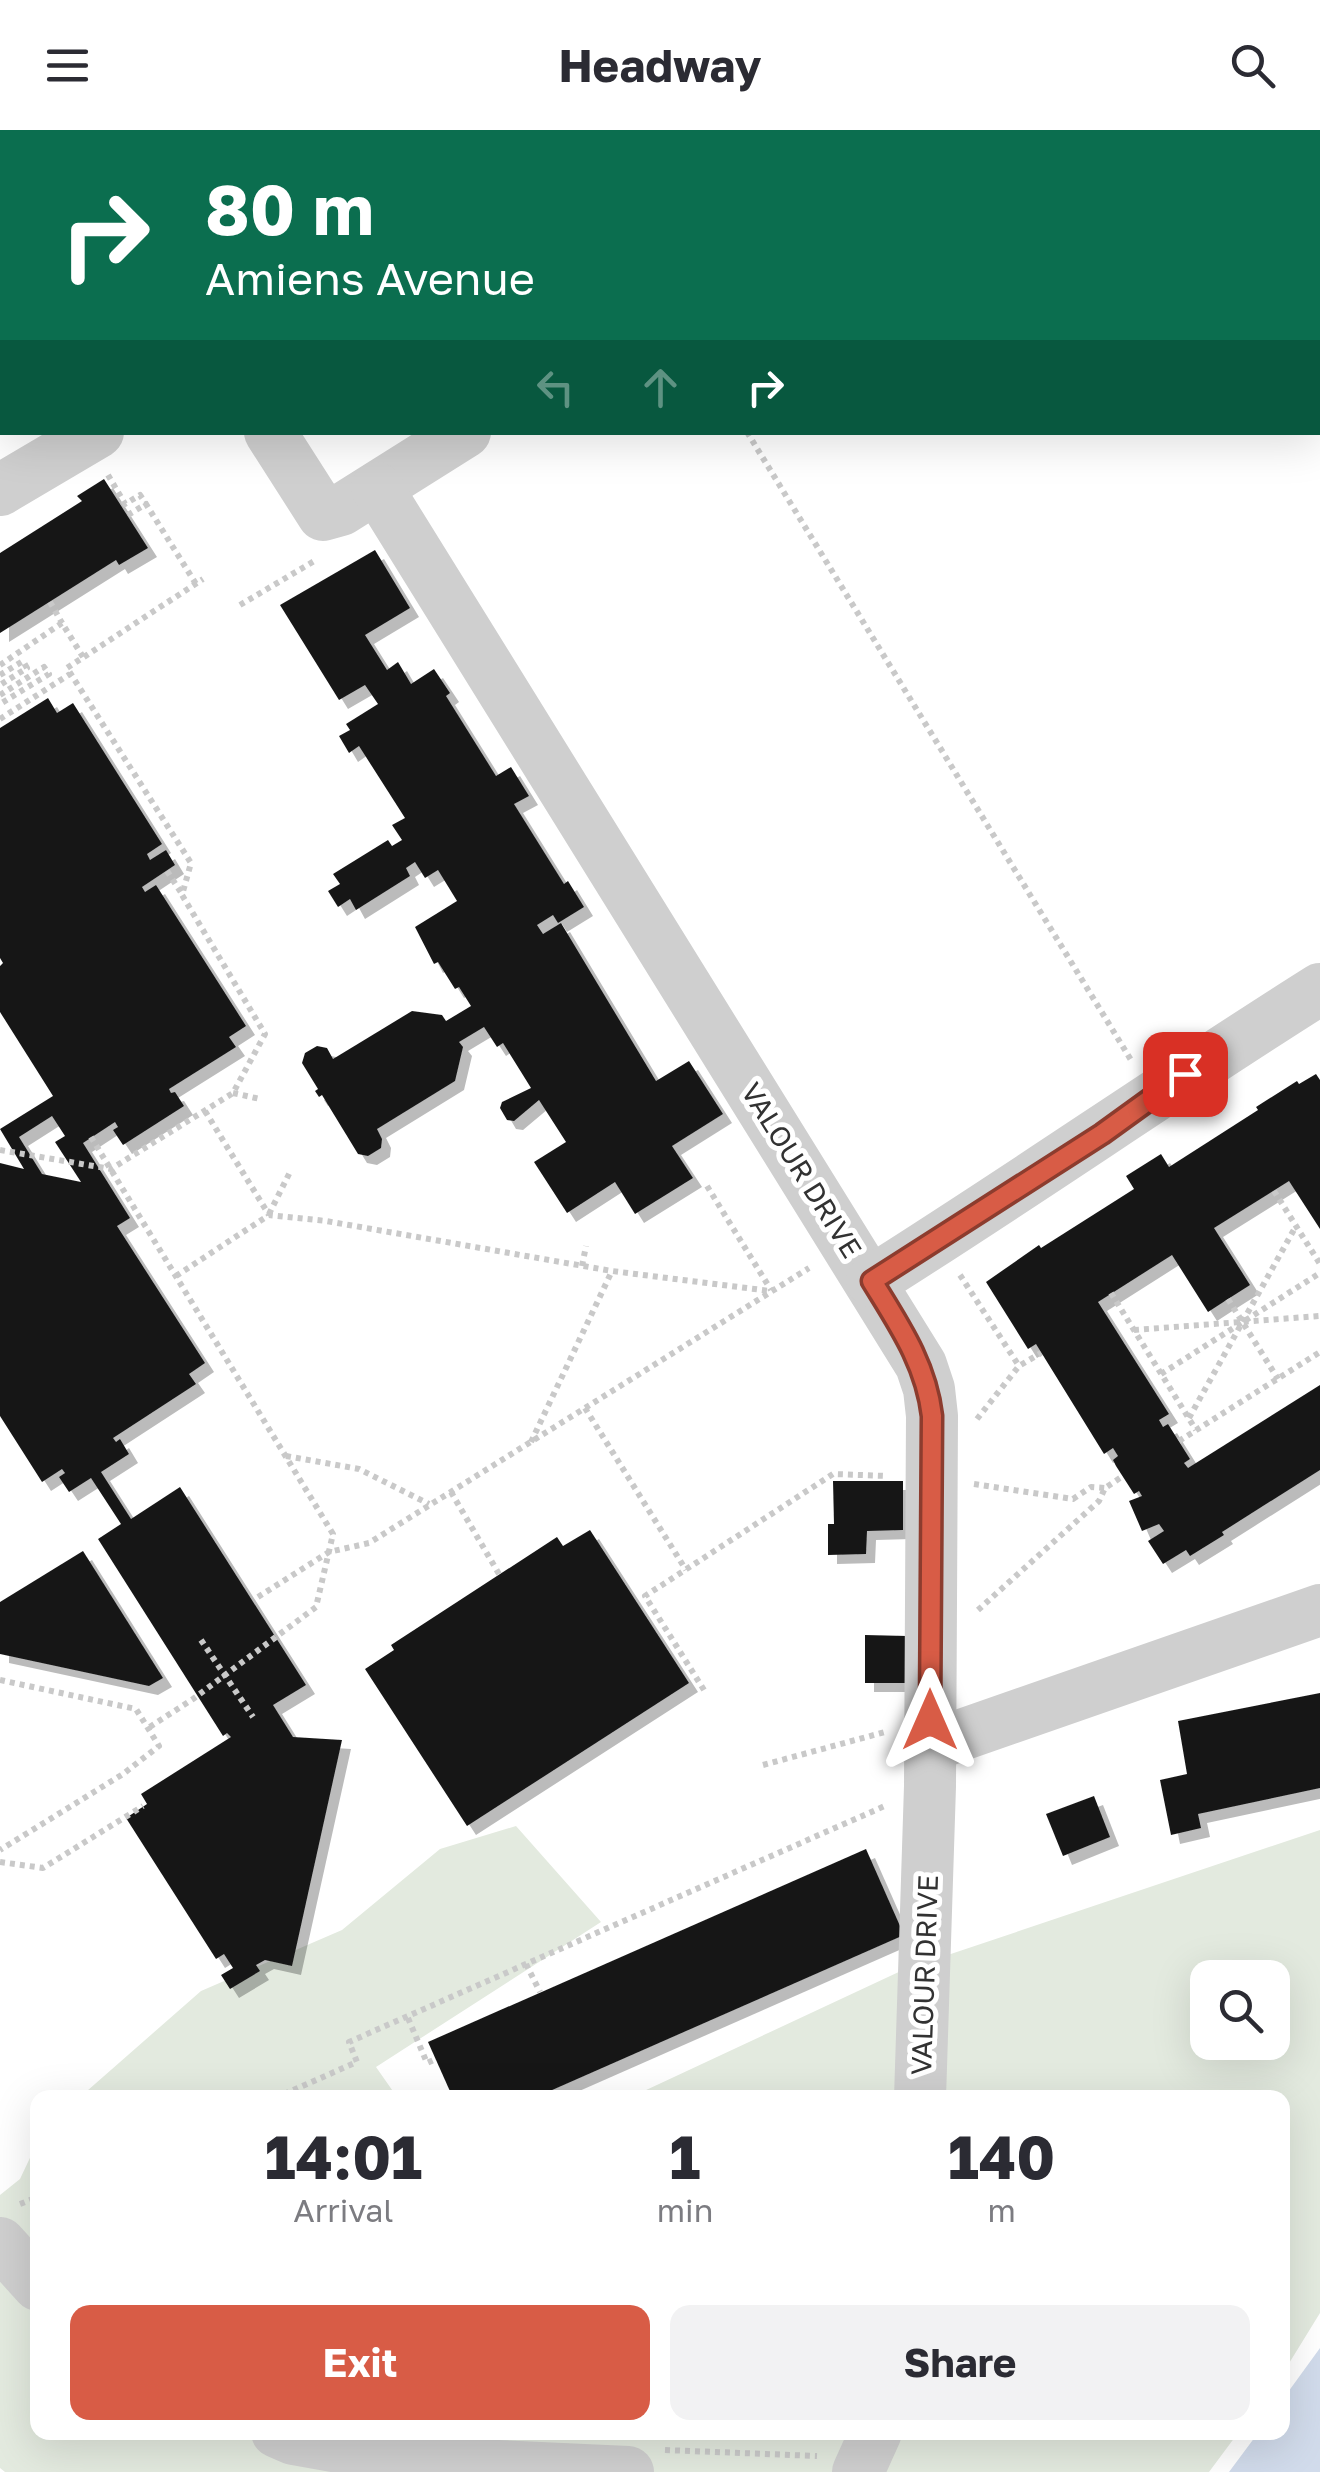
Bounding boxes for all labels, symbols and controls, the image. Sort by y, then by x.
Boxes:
icon: menu [40,38,95,93]
text: Headway [558,38,762,92]
icon: search [1225,38,1280,93]
text: 80 m [205,166,374,250]
icon: right [40,170,170,300]
text: Amiens Avenue [205,251,535,305]
icon: left [528,360,583,415]
icon: ahead [633,360,688,415]
icon: right [738,360,793,415]
pin [1143,1032,1228,1117]
icon: arrive [1158,1047,1213,1102]
street label: VALOUR DRIVE [735,1076,869,1264]
position arrow [878,1668,982,1772]
street label: VALOUR DRIVE [904,1874,944,2076]
map controls [1190,1960,1290,2060]
button: search [1190,1960,1290,2060]
text: 14:01 [265,2120,422,2192]
text: 1 [670,2120,700,2192]
text: 140 [948,2120,1055,2192]
text: Arrival [293,2191,394,2229]
text: min [657,2191,713,2229]
text: m [987,2191,1016,2229]
button: Exit [70,2305,650,2420]
button: Share [670,2305,1250,2420]

